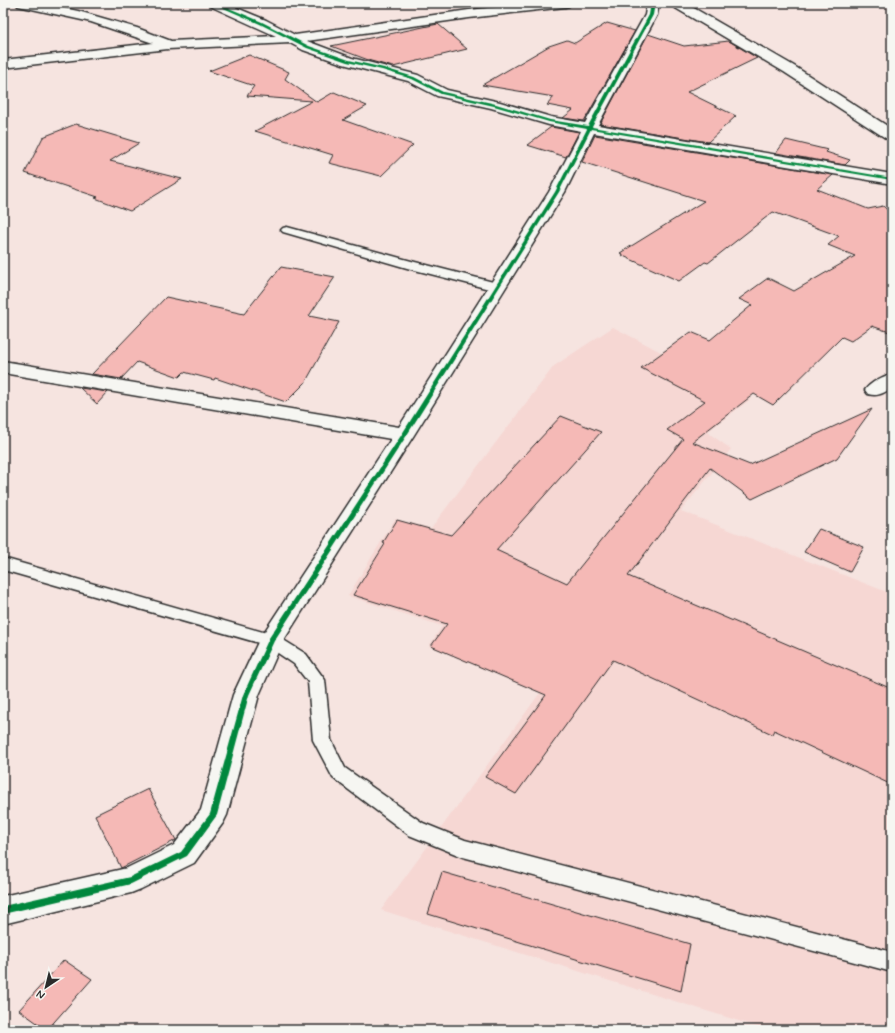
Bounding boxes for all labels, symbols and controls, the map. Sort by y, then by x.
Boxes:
north arrow [26,967,66,1007]
text: N [34,987,48,1002]

